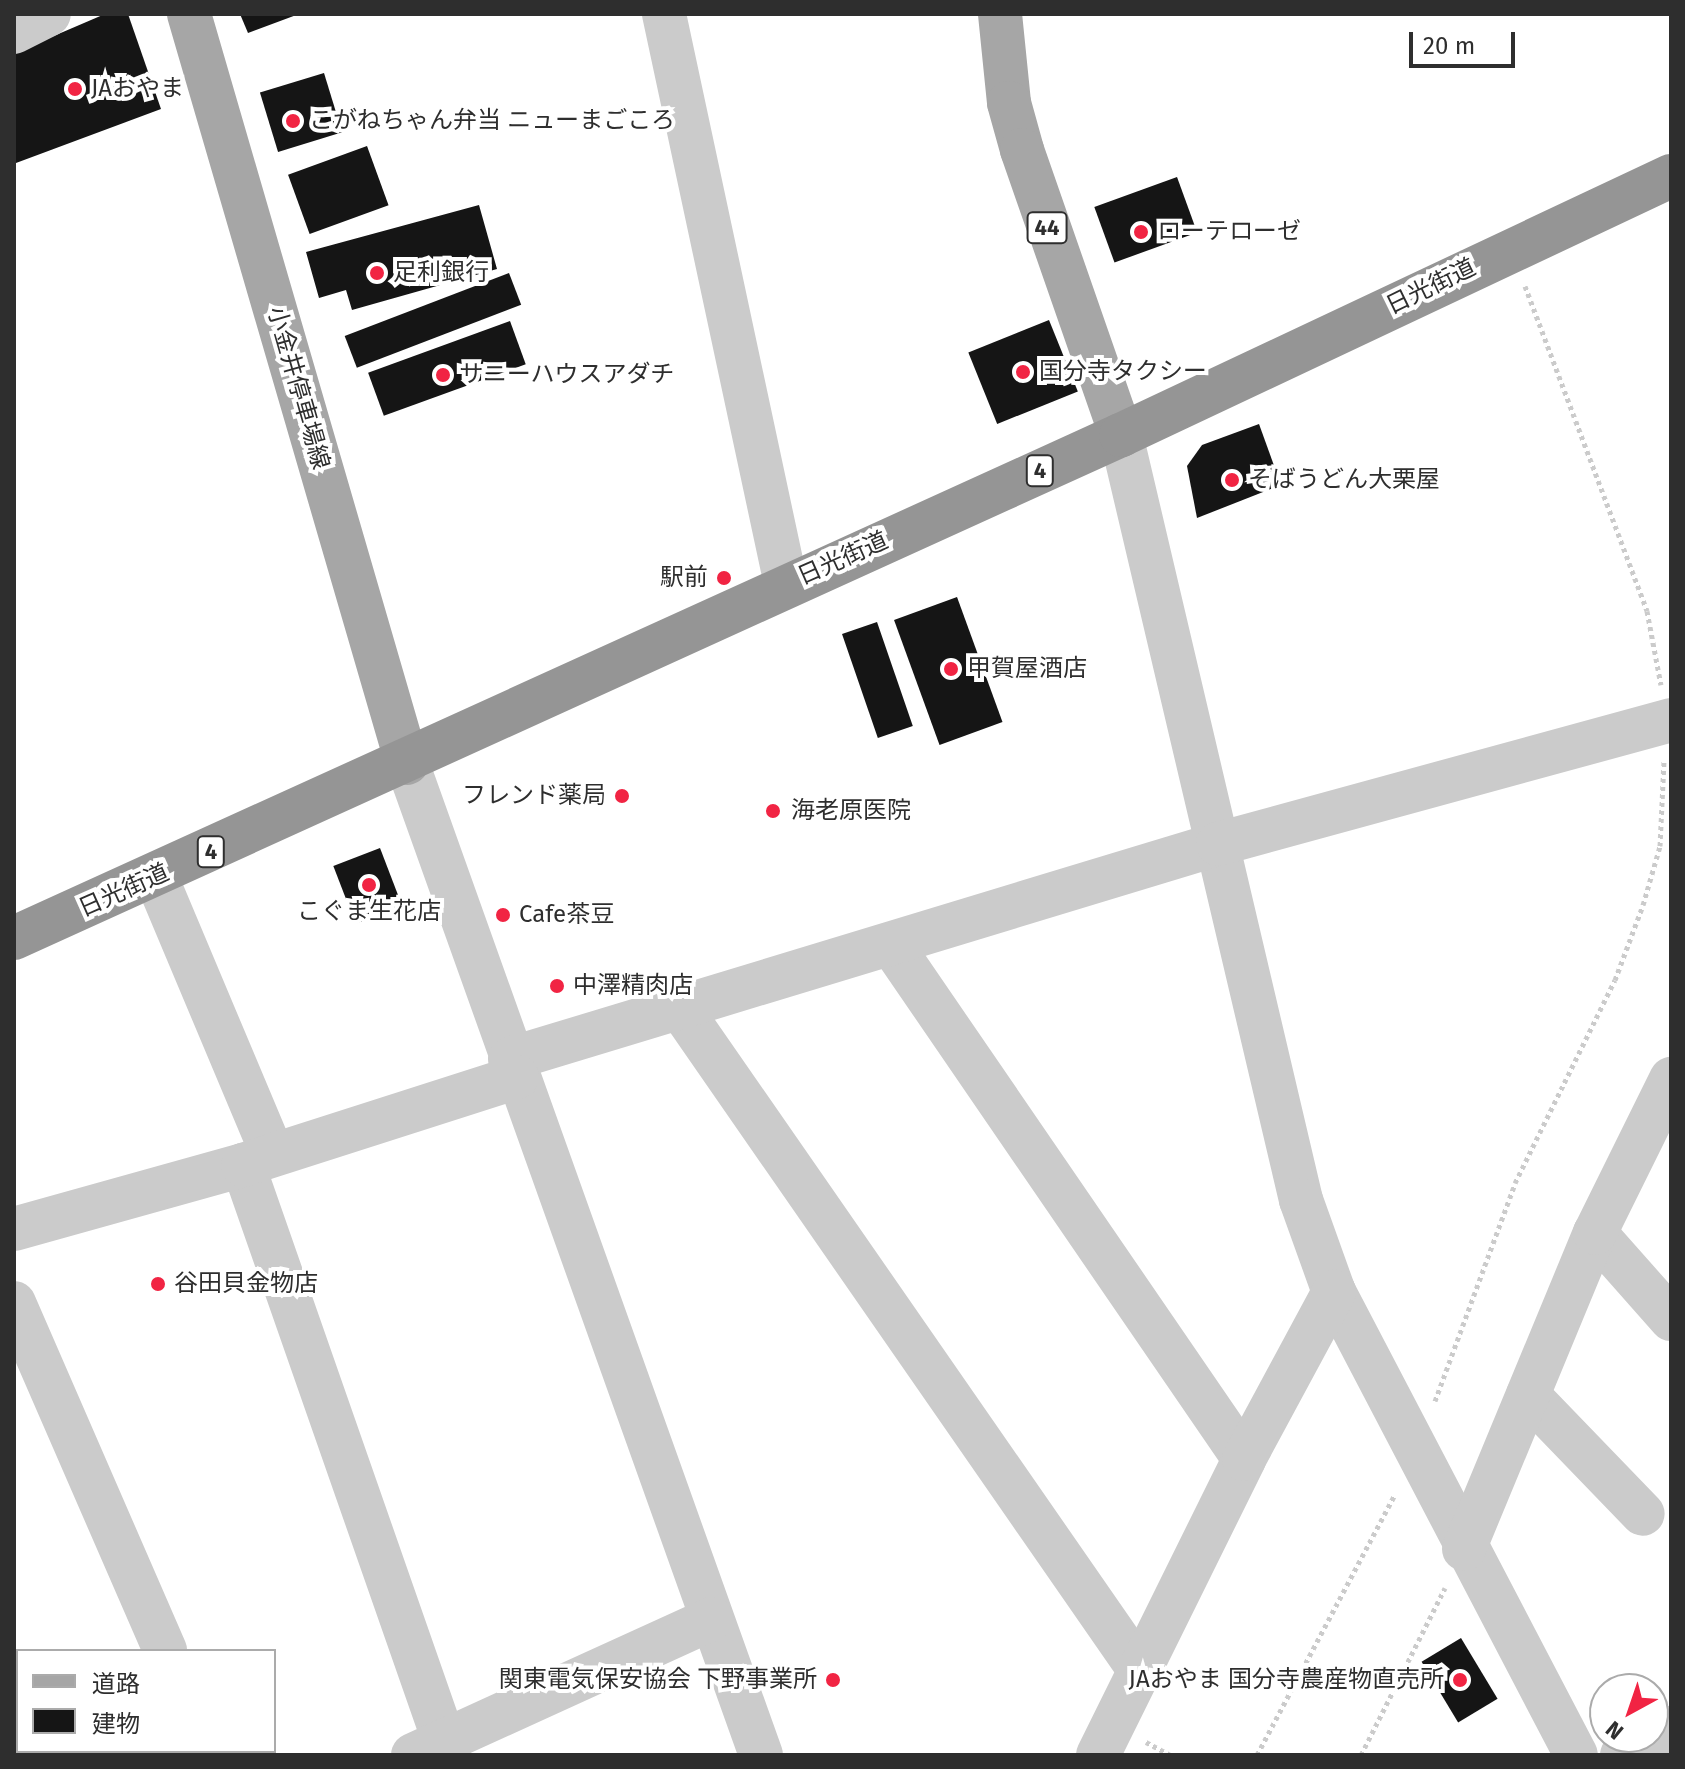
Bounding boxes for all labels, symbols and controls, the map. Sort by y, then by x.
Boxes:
scale bar [1413,16,1519,66]
text: 20 m [1423,32,1475,60]
place label: JAおやま [91,75,184,103]
marker: JAおやま [66,80,84,98]
place label: こがねちゃん弁当 ニューまごころ [309,107,675,135]
marker: こがねちゃん弁当 ニューまごころ [284,112,302,130]
road number: 44 [1025,210,1069,246]
place label: ローテローゼ [1157,218,1301,246]
marker: ローテローゼ [1132,223,1150,241]
street label: 日光街道 [1382,253,1480,321]
place label: 足利銀行 [393,259,489,287]
marker: 足利銀行 [368,264,386,282]
street label: 小金井停車場線 [261,303,335,473]
place label: 国分寺タクシー [1039,358,1207,386]
place label: サニーハウスアダチ [459,361,675,389]
marker: 国分寺タクシー [1014,363,1032,381]
marker: サニーハウスアダチ [434,366,452,384]
road number: 4 [1024,453,1056,489]
place label: そばうどん大栗屋 [1248,466,1440,494]
marker: そばうどん大栗屋 [1223,471,1241,489]
street label: 日光街道 [793,526,893,592]
place label: 駅前 [660,564,708,592]
marker: 駅前 [715,569,733,587]
place label: 甲賀屋酒店 [967,655,1087,683]
marker: 甲賀屋酒店 [942,660,960,678]
place label: フレンド薬局 [462,782,606,810]
marker: フレンド薬局 [613,787,631,805]
place label: 海老原医院 [791,797,911,825]
marker: 海老原医院 [762,800,784,822]
road number: 4 [195,834,227,870]
street label: 日光街道 [74,858,174,924]
marker: こぐま生花店 [360,876,378,894]
place label: こぐま生花店 [297,898,441,926]
place label: Cafe茶豆 [519,901,614,929]
marker: Cafe茶豆 [494,906,512,924]
place label: 中澤精肉店 [573,972,693,1000]
marker: 中澤精肉店 [548,977,566,995]
place label: 谷田貝金物店 [174,1270,318,1298]
marker: 谷田貝金物店 [149,1275,167,1293]
legend [16,1649,276,1753]
place label: 関東電気保安協会 下野事業所 [499,1666,817,1694]
place label: JAおやま 国分寺農産物直売所 [1129,1666,1444,1694]
text: 道路 [92,1670,140,1698]
marker: 関東電気保安協会 下野事業所 [824,1671,842,1689]
marker: JAおやま 国分寺農産物直売所 [1451,1671,1469,1689]
north arrow [1589,1673,1669,1753]
text: 建物 [92,1710,140,1738]
text: N [1600,1715,1629,1745]

